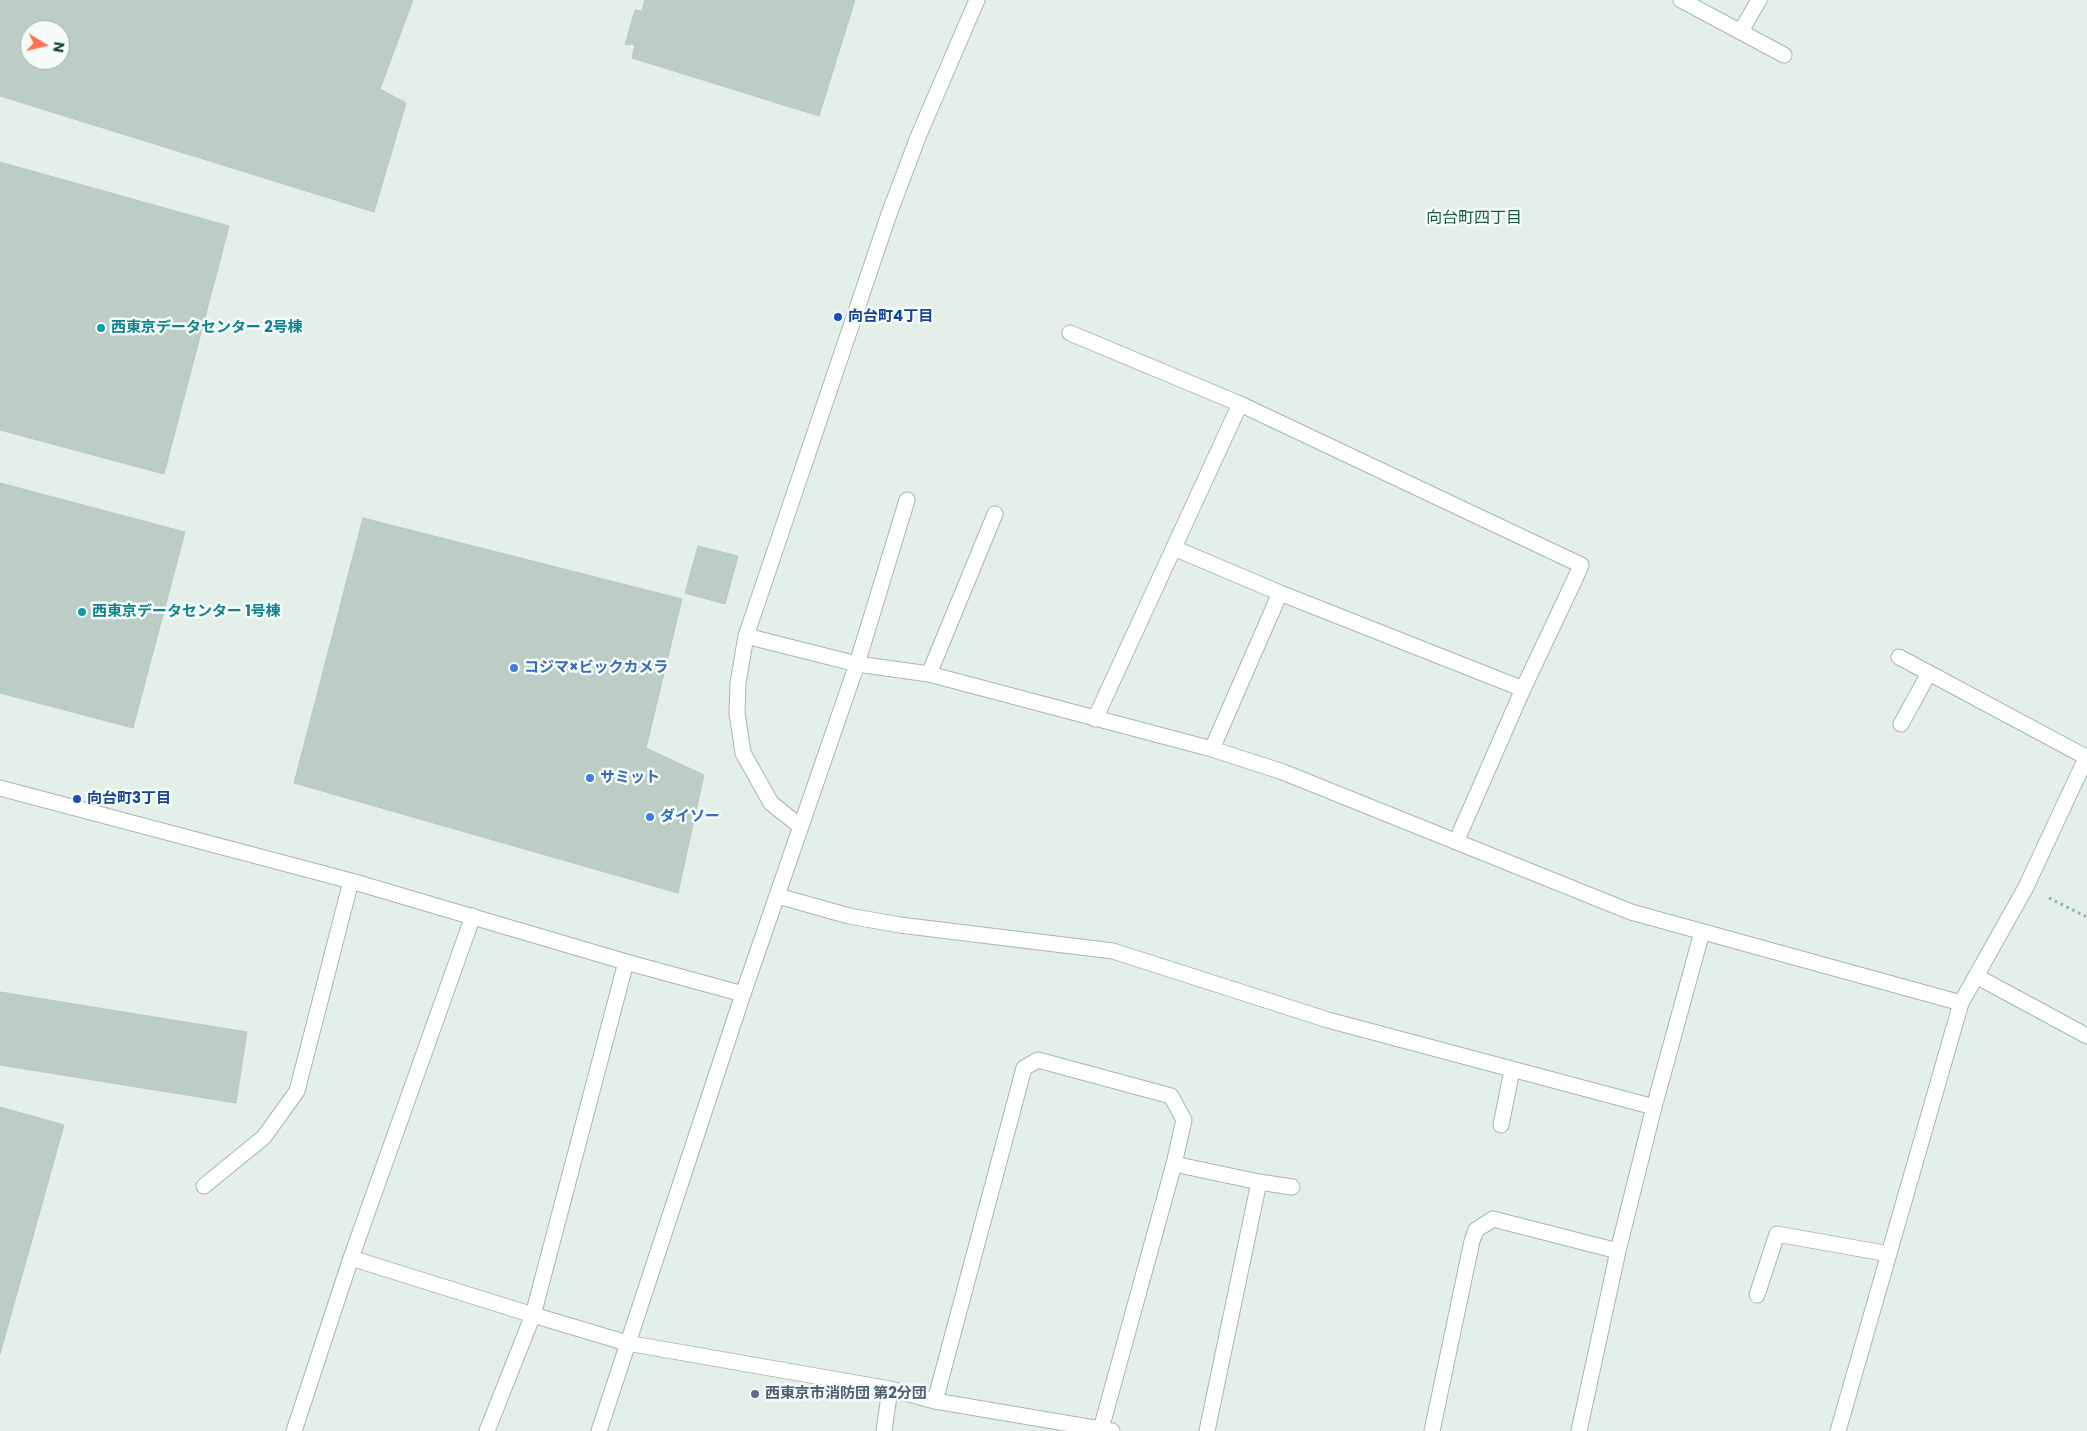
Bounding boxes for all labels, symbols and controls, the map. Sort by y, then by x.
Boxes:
north arrow [20,20,70,70]
text: N [48,40,70,54]
district label: 向台町四丁目 [1426,209,1522,229]
place label: 向台町4丁目 [848,308,933,326]
marker: 向台町4丁目 [832,311,844,323]
place label: 西東京データセンター 2号棟 [111,319,303,337]
marker: 西東京データセンター 2号棟 [95,322,107,334]
place label: 西東京データセンター 1号棟 [92,603,281,621]
marker: 西東京データセンター 1号棟 [76,606,88,618]
place label: コジマ×ビックカメラ [524,659,669,677]
marker: コジマ×ビックカメラ [508,662,520,674]
place label: サミット [600,769,660,787]
marker: サミット [584,772,596,784]
place label: 向台町3丁目 [87,790,171,808]
marker: 向台町3丁目 [71,793,83,805]
place label: ダイソー [660,808,720,826]
marker: ダイソー [644,811,656,823]
place label: 西東京市消防団 第2分団 [765,1385,927,1403]
marker: 西東京市消防団 第2分団 [749,1388,761,1400]

